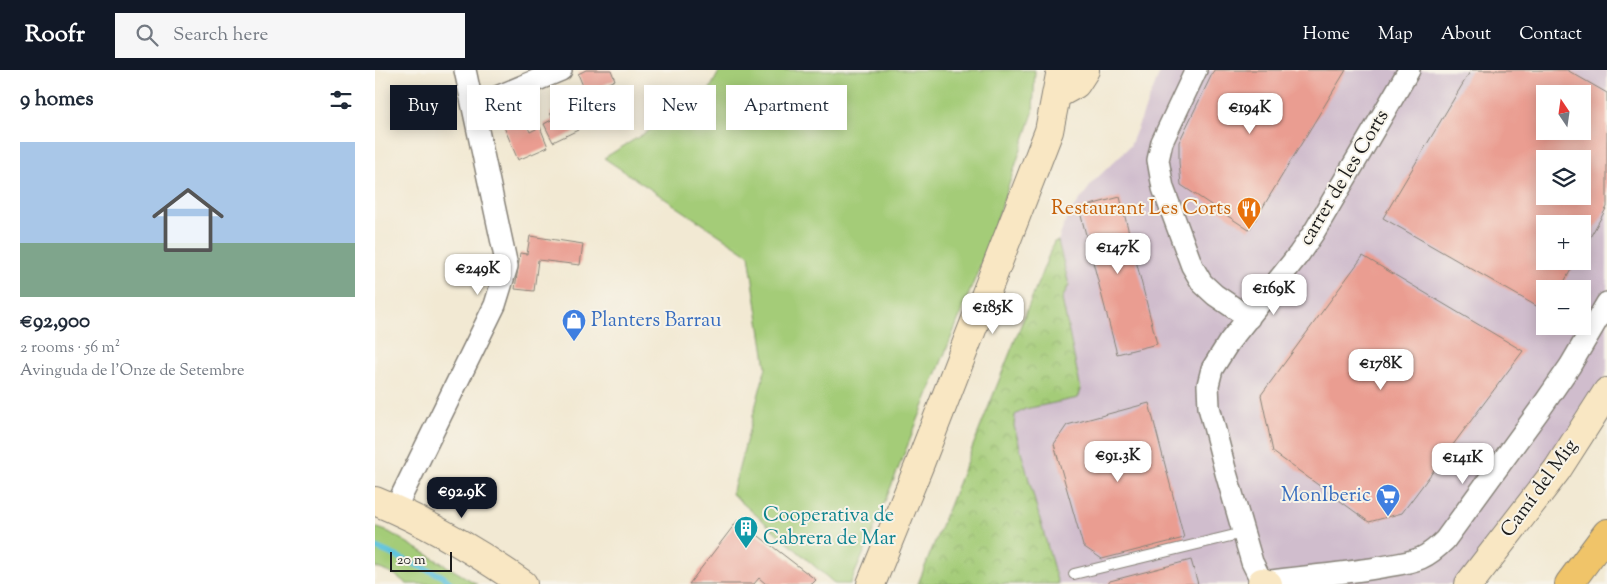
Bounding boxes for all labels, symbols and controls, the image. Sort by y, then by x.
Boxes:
search box [115,13,465,58]
text: Roofr [25,18,85,52]
icon: search [133,21,161,49]
text: Search here [173,22,268,49]
text: Home [1303,22,1350,48]
text: Map [1378,22,1413,48]
text: About [1441,22,1491,48]
text: Contact [1519,22,1582,48]
text: 9 homes [20,85,93,115]
chip: Buy [390,85,457,130]
chip: Rent [467,85,540,130]
chip: Filters [550,85,634,130]
chip: New [644,85,716,130]
chip: Apartment [726,85,847,130]
north arrow [1536,85,1591,140]
map controls [1536,85,1591,335]
icon: filters [327,86,355,114]
pin: €194K [1215,92,1285,135]
text: €194K [1229,97,1271,120]
street label: carrer de les Corts [1293,104,1397,252]
button: layers [1536,150,1591,205]
icon: home [143,175,233,265]
place label: Restaurant Les Corts [1051,195,1231,224]
restaurant icon: Restaurant Les Corts [1236,196,1262,230]
button: + [1536,215,1591,270]
pin: €147K [1083,232,1153,275]
text: €147K [1097,237,1139,260]
pin: €249K [443,254,513,296]
text: €249K [456,258,500,281]
pin: €169K [1239,274,1309,316]
text: €169K [1253,278,1295,301]
button: − [1536,280,1591,335]
pin: €185K [958,292,1028,335]
text: €185K [973,297,1013,320]
text: €92,900 [20,307,90,337]
place label: Planters Barrau [591,307,722,336]
shop icon: Planters Barrau [561,308,587,342]
text: 2 rooms · 56 m² [20,337,120,360]
pin: €178K [1346,348,1416,391]
text: €178K [1360,353,1402,376]
text: Avinguda de l'Onze de Setembre [20,360,244,383]
street label: Camí del Mig [1494,434,1586,544]
pin: €91.3K [1077,440,1159,483]
pin: €141K [1428,442,1498,485]
text: €91.3K [1095,445,1141,468]
text: €141K [1443,447,1483,470]
pin: €92.9K [421,476,503,519]
text: €92.9K [438,481,486,504]
place label: MonIberic [1281,482,1371,511]
supermarket icon: MonIberic [1375,483,1401,517]
place label: Cooperativa de Cabrera de Mar [763,502,897,554]
building icon: Cooperativa de Cabrera de Mar [733,515,759,549]
scale bar [390,549,453,572]
text: 20 m [397,551,426,571]

